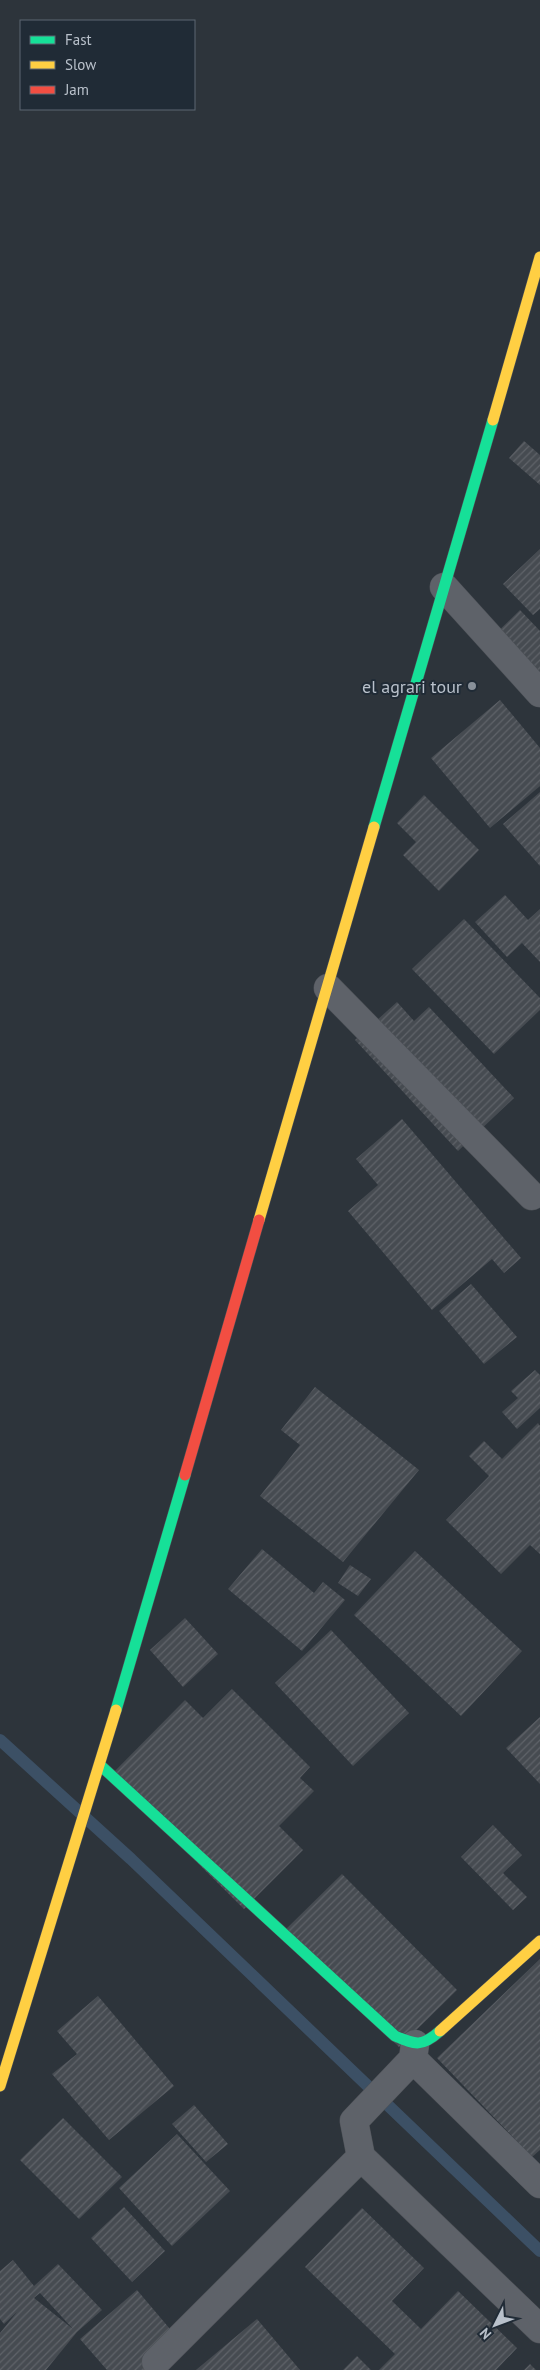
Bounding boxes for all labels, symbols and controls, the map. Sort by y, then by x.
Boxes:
legend [20,20,195,110]
text: Fast [65,30,92,49]
text: Slow [65,55,96,74]
text: Jam [64,80,89,99]
place label: el agrari tour [362,675,462,698]
marker: el agrari tour [466,680,478,692]
north arrow [470,2300,520,2350]
text: N [476,2324,495,2343]

